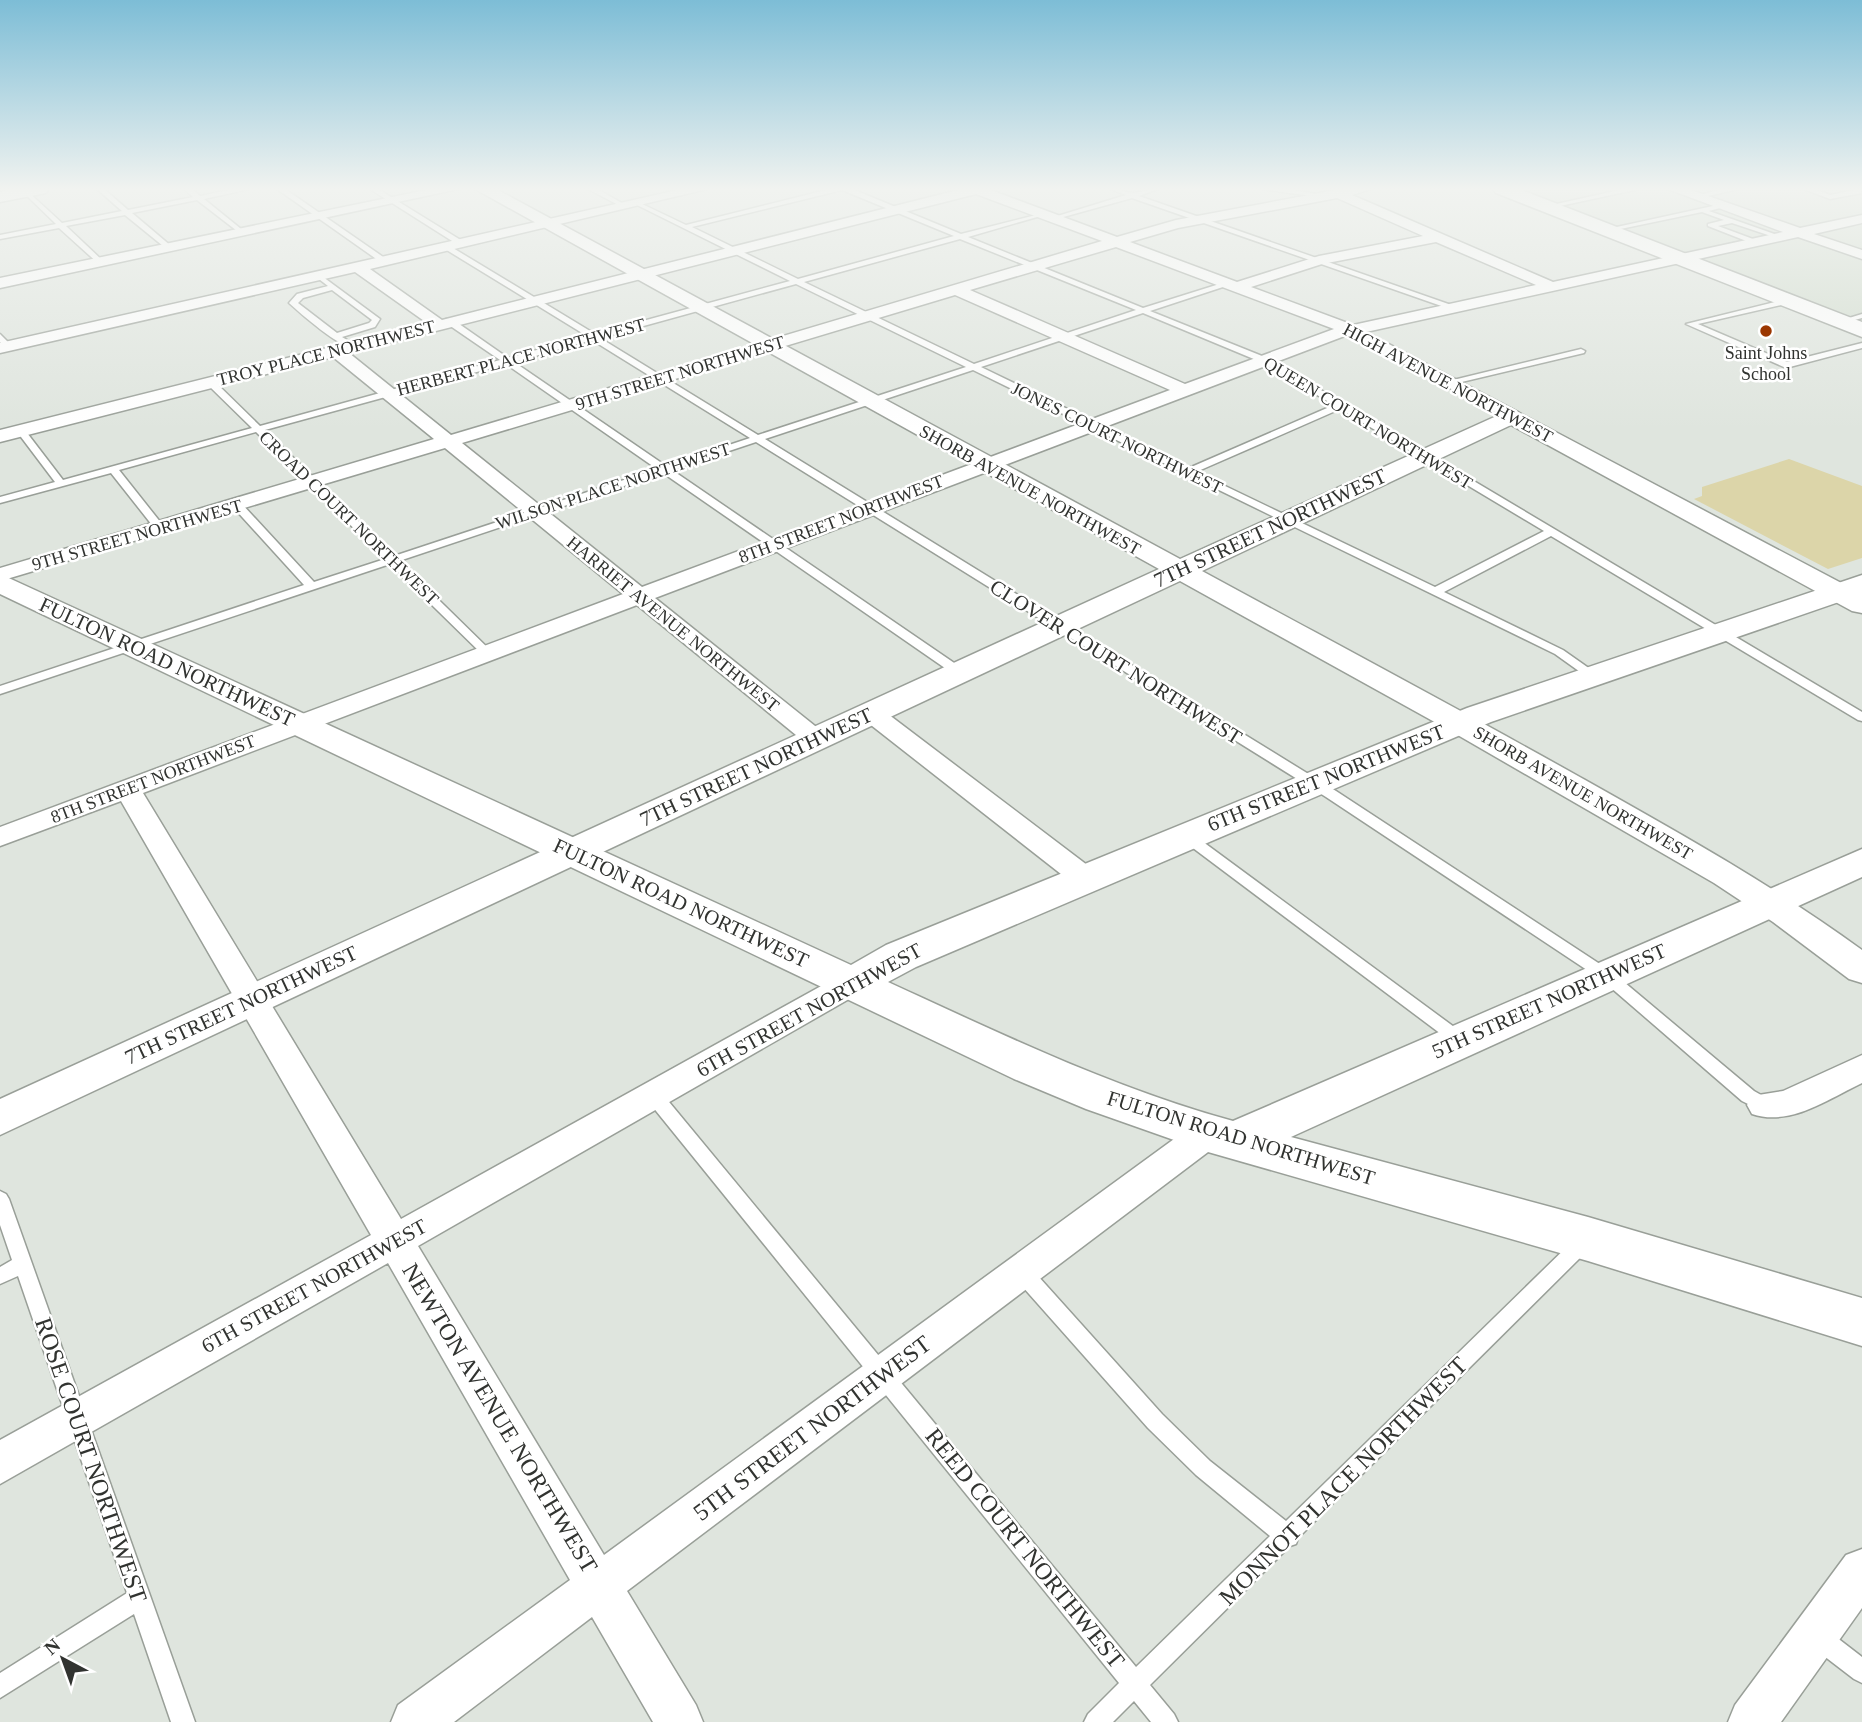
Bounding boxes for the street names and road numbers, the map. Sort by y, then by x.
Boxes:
street label: HERBERT PLACE NORTHWEST [395,314,647,400]
street label: TROY PLACE NORTHWEST [215,316,437,390]
street label: HIGH AVENUE NORTHWEST [1340,319,1556,447]
street label: 9TH STREET NORTHWEST [573,332,787,414]
street label: QUEEN COURT NORTHWEST [1260,353,1476,493]
street label: JONES COURT NORTHWEST [1008,378,1226,498]
street label: SHORB AVENUE NORTHWEST [916,421,1144,559]
street label: CROAD COURT NORTHWEST [255,427,443,609]
street label: WILSON PLACE NORTHWEST [493,438,733,534]
street label: 7TH STREET NORTHWEST [1150,463,1390,593]
street label: 8TH STREET NORTHWEST [736,471,946,567]
street label: 9TH STREET NORTHWEST [30,495,244,575]
street label: HARRIET AVENUE NORTHWEST [563,532,783,716]
street label: CLOVER COURT NORTHWEST [986,574,1246,750]
street label: FULTON ROAD NORTHWEST [36,592,299,732]
street label: 7TH STREET NORTHWEST [636,702,876,832]
street label: 6TH STREET NORTHWEST [1204,719,1448,837]
street label: SHORB AVENUE NORTHWEST [1470,722,1696,864]
street label: 8TH STREET NORTHWEST [48,731,258,827]
street label: FULTON ROAD NORTHWEST [550,833,813,973]
street label: 6TH STREET NORTHWEST [692,938,926,1082]
street label: 5TH STREET NORTHWEST [1428,938,1670,1064]
street label: 7TH STREET NORTHWEST [121,940,361,1070]
street label: FULTON ROAD NORTHWEST [1104,1086,1378,1190]
street label: 6TH STREET NORTHWEST [197,1214,431,1358]
street label: NEWTON AVENUE NORTHWEST [397,1259,603,1578]
street label: ROSE COURT NORTHWEST [30,1314,152,1606]
street label: 5TH STREET NORTHWEST [688,1330,936,1526]
street label: MONNOT PLACE NORTHWEST [1214,1352,1472,1610]
street label: REED COURT NORTHWEST [920,1423,1130,1673]

